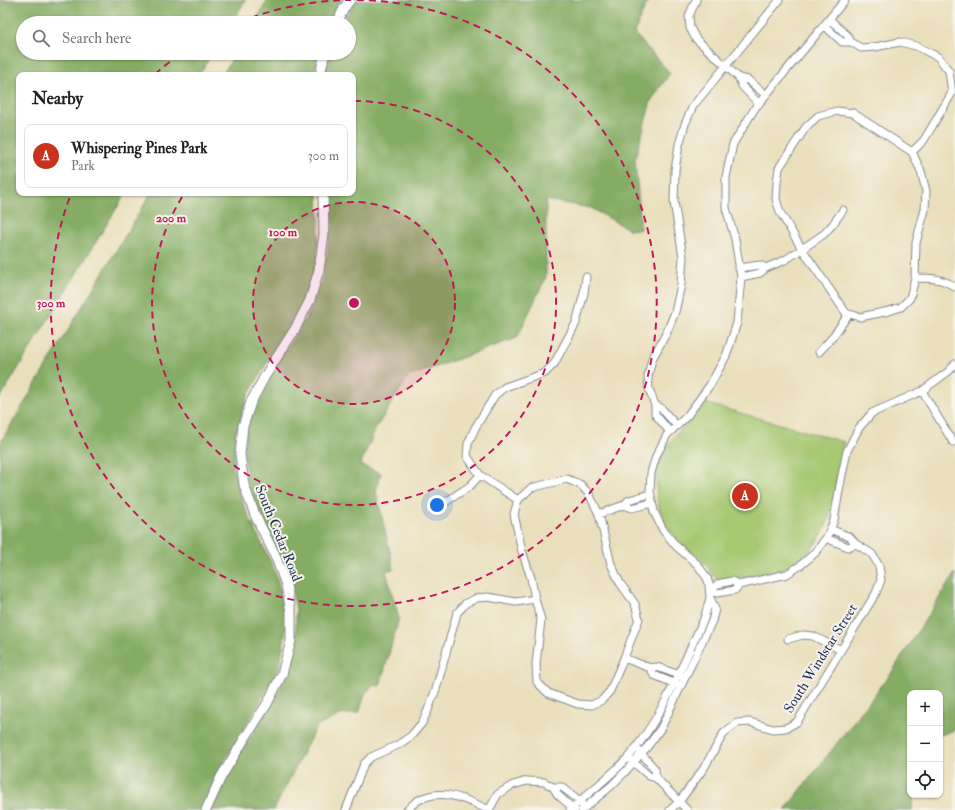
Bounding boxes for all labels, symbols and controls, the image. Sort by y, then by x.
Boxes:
search box [16,16,356,60]
icon: search [30,27,52,49]
text: Search here [62,29,131,48]
text: Nearby [32,88,83,109]
text: Whispering Pines Park [71,139,207,158]
text: A [42,148,50,164]
text: 300 m [308,148,339,164]
text: Park [71,158,95,174]
text: 200 m [156,211,187,226]
text: 100 m [269,225,298,240]
text: 300 m [37,296,66,311]
centre of rings [347,296,361,310]
pin: A [732,481,758,511]
street label: South Cedar Road [251,482,306,584]
your location [427,495,447,515]
street label: South Windstar Street [780,600,861,716]
map controls [907,690,943,798]
button: + [907,690,943,726]
button: − [907,726,943,762]
button: locate [907,762,943,798]

